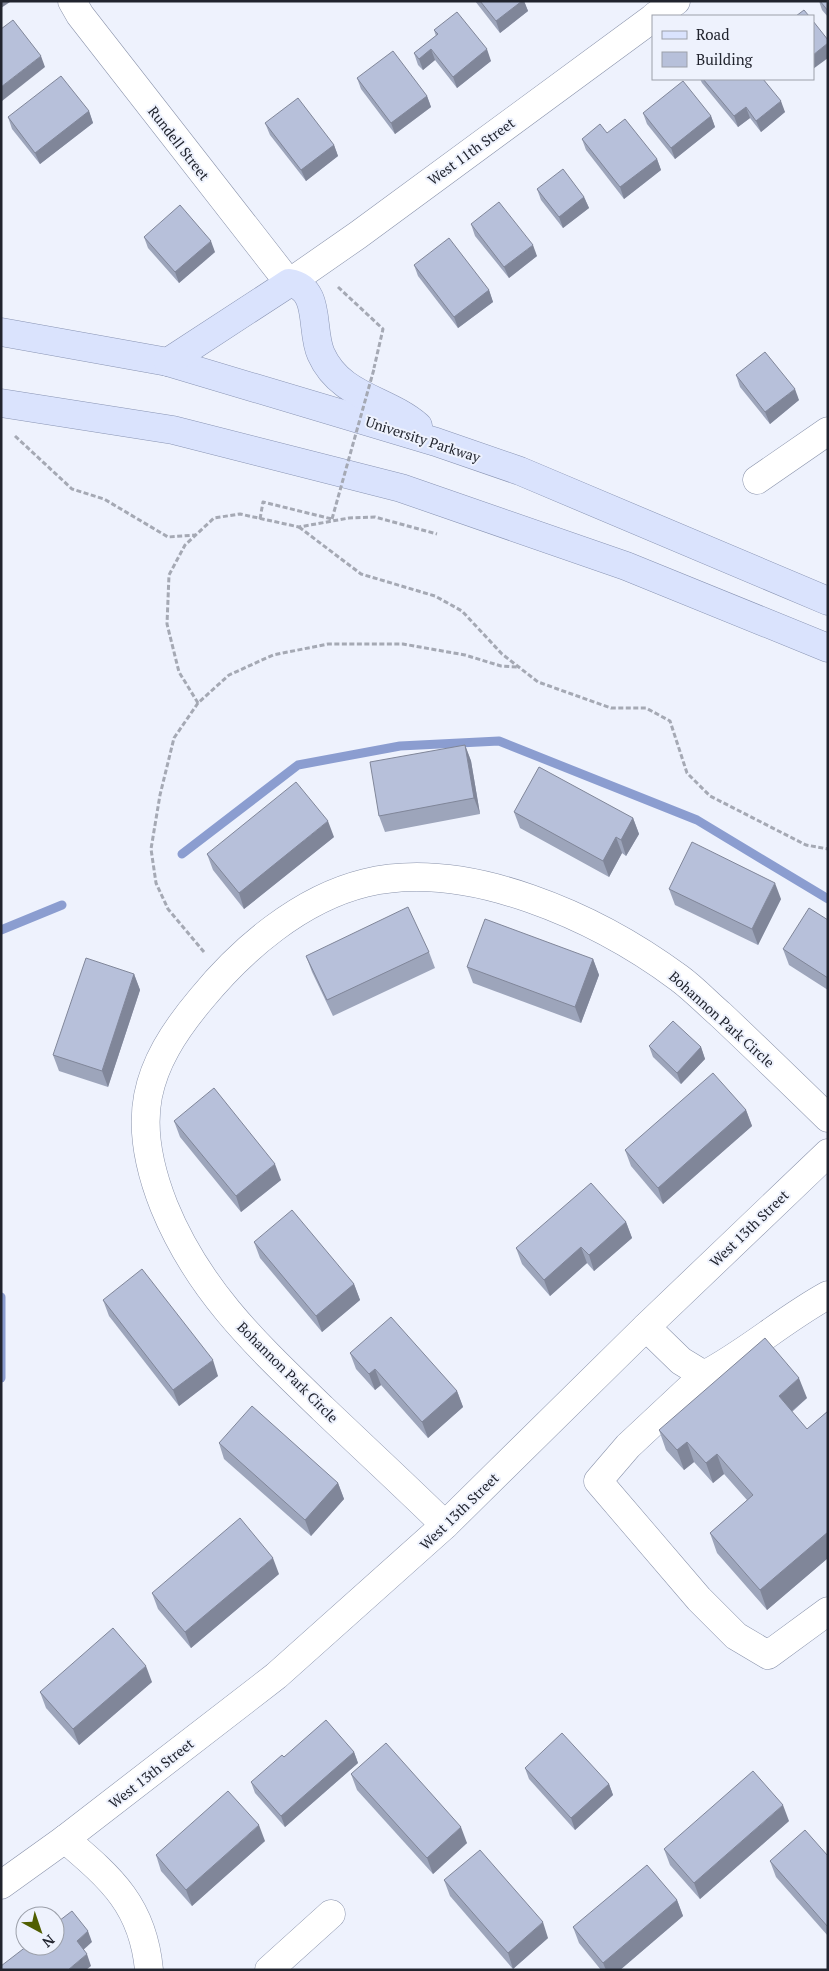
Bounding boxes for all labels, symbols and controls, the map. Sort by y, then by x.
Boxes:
legend [652,15,814,80]
text: Road [696,24,729,44]
text: Building [696,49,754,69]
street label: Rundell Street [144,102,214,185]
street label: West 11th Street [424,113,519,189]
street label: University Parkway [363,412,484,467]
street label: Bohannon Park Circle [665,967,779,1071]
street label: West 13th Street [705,1185,793,1271]
street label: Bohannon Park Circle [233,1317,343,1427]
street label: West 13th Street [415,1468,503,1554]
street label: West 13th Street [105,1733,198,1812]
north arrow [15,1906,65,1956]
text: N [38,1931,59,1952]

